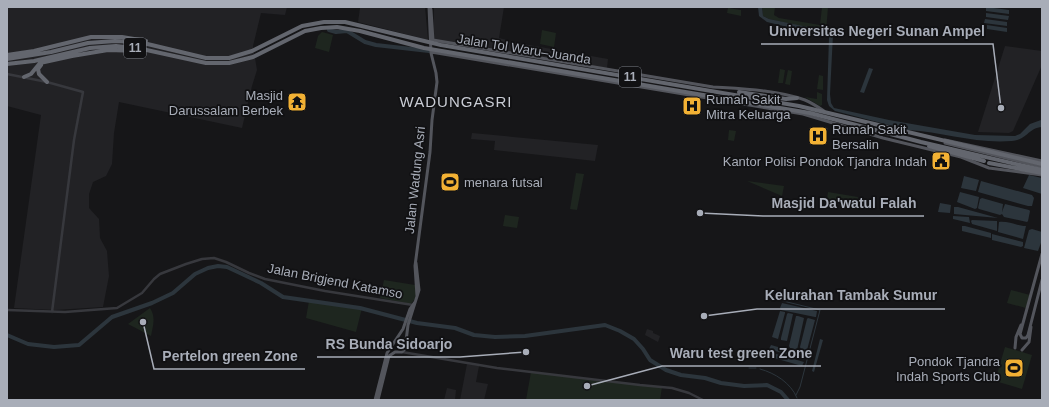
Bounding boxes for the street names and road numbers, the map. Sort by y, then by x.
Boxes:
street label: Jalan Tol Waru–Juanda [456,31,593,67]
road number: 11 [124,38,146,58]
road number: 11 [619,67,641,87]
street label: Jalan Wadung Asri [402,125,428,234]
street label: Jalan Brigjend Katamso [266,261,404,301]

